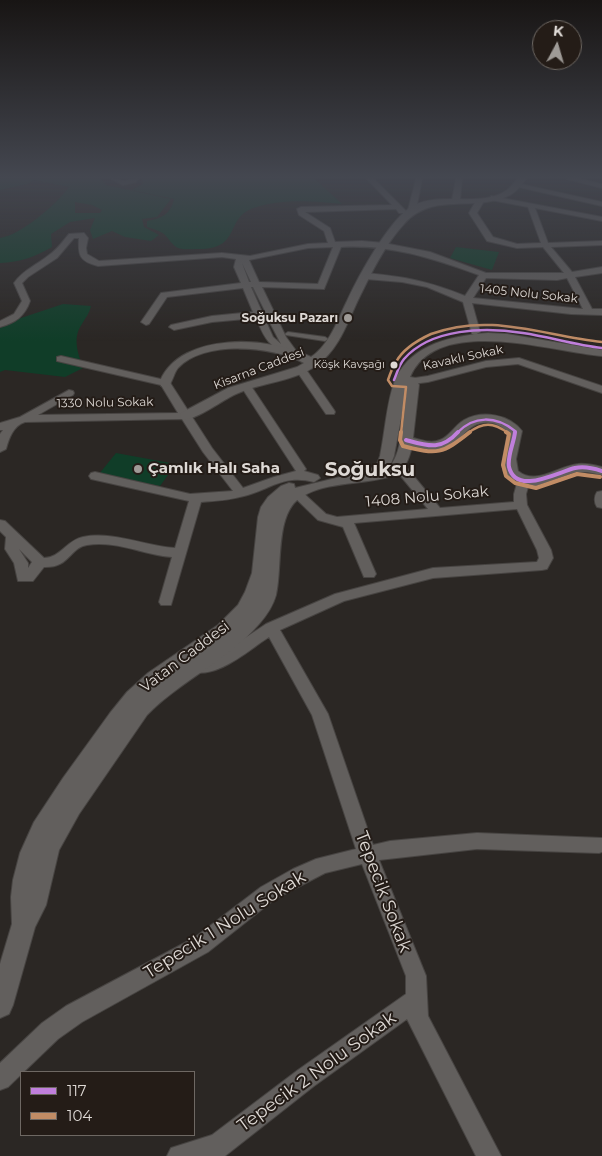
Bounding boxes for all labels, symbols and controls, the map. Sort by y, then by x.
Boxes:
north arrow [532,20,582,70]
text: K [552,22,565,41]
street label: 1405 Nolu Sokak [479,282,579,306]
place label: Soğuksu Pazarı [242,311,338,325]
marker: Soğuksu Pazarı [342,312,354,324]
street label: Kavaklı Sokak [422,342,504,374]
street label: Kisarna Caddesi [212,345,306,393]
place label: Köşk Kavşağı [313,358,385,372]
marker: Köşk Kavşağı [389,360,399,370]
street label: 1330 Nolu Sokak [56,395,154,411]
district label: Soğuksu [325,458,415,482]
place label: Çamlık Halı Saha [148,460,280,478]
marker: Çamlık Halı Saha [132,463,144,475]
street label: 1408 Nolu Sokak [365,483,489,511]
street label: Vatan Caddesi [137,618,233,696]
street label: Tepecik Sokak [350,828,416,956]
street label: Tepecik 1 Nolu Sokak [140,866,310,984]
street label: Tepecik 2 Nolu Sokak [234,1007,400,1137]
legend [20,1071,195,1136]
text: 117 [67,1081,87,1100]
text: 104 [67,1106,92,1125]

